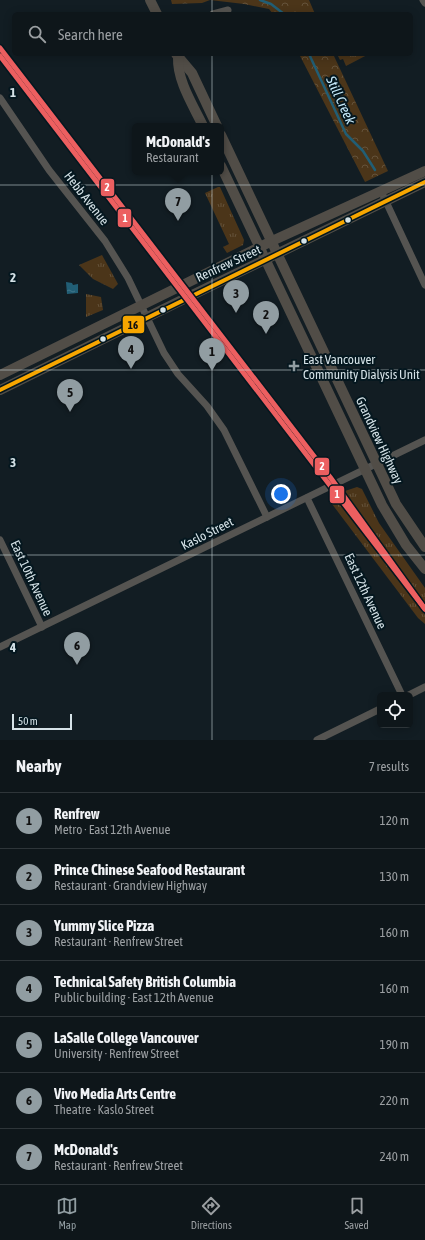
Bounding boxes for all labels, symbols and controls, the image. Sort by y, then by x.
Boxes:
search box [12,12,413,56]
icon: search [26,23,48,45]
text: Search here [58,26,123,43]
water label: Still Creek [323,73,359,127]
text: 1 [10,85,16,100]
popup [132,123,224,175]
text: McDonald's [146,133,210,150]
text: Restaurant [146,150,199,165]
street label: Hebb Avenue [61,169,112,228]
line badge: 2 [100,178,115,197]
text: 2 [104,181,110,193]
pin: 7 [165,188,191,221]
line badge: 1 [117,208,132,228]
text: 1 [122,212,128,224]
unlabelled marker [343,215,353,225]
unlabelled marker [299,236,309,246]
street label: Renfrew Street [193,242,263,285]
text: 2 [10,270,16,285]
pin: 3 [223,280,249,313]
pin: 2 [253,301,279,334]
unlabelled marker [158,305,168,315]
line badge: 16 [122,315,145,334]
text: 16 [128,319,138,331]
unlabelled marker [98,334,108,344]
pin: 4 [118,336,144,369]
pin: 1 [199,338,225,371]
place label: East Vancouver Community Dialysis Unit [303,352,420,382]
marker: East Vancouver Community Dialysis Unit [288,360,300,372]
pin: 5 [57,379,83,412]
street label: Grandview Highway [353,394,407,487]
text: 3 [10,455,16,470]
line badge: 2 [314,457,330,476]
text: 2 [319,460,325,472]
your location [271,484,291,504]
line badge: 1 [329,485,345,504]
text: 1 [334,488,340,500]
street label: Kaslo Street [179,514,236,553]
street label: East 10th Avenue [7,538,56,619]
street label: East 12th Avenue [341,551,390,632]
pin: 6 [64,632,90,665]
text: 4 [9,640,16,655]
map controls [377,692,413,728]
button: locate [377,692,413,728]
scale bar [12,712,72,731]
text: 50 m [18,715,38,727]
text: Nearby [16,756,62,776]
text: 7 results [369,759,409,774]
text: Renfrew [54,805,100,822]
text: 1 [26,813,32,828]
text: 120 m [380,813,409,828]
text: Metro · East 12th Avenue [54,822,170,837]
text: Prince Chinese Seafood Restaurant [54,861,245,878]
text: 2 [26,869,32,884]
text: 130 m [380,869,409,884]
text: Restaurant · Grandview Highway [54,878,207,893]
text: Yummy Slice Pizza [54,917,154,934]
text: 3 [26,925,32,940]
text: 160 m [380,925,409,940]
text: Restaurant · Renfrew Street [54,934,183,949]
text: Technical Safety British Columbia [54,973,236,990]
text: 4 [26,981,32,996]
text: 160 m [380,981,409,996]
text: Public building · East 12th Avenue [54,990,214,1005]
text: LaSalle College Vancouver [54,1029,198,1046]
text: 5 [26,1037,32,1052]
text: 190 m [380,1037,409,1052]
text: University · Renfrew Street [54,1046,179,1061]
text: Vivo Media Arts Centre [54,1085,176,1102]
text: 6 [26,1093,32,1108]
text: 220 m [380,1093,409,1108]
text: Theatre · Kaslo Street [54,1102,154,1117]
text: McDonald's [54,1141,118,1158]
text: 7 [26,1149,32,1164]
text: 240 m [380,1149,409,1164]
text: Restaurant · Renfrew Street [54,1158,183,1173]
tab: Map [56,1195,78,1231]
tab: Directions [191,1195,232,1231]
tab: Saved [344,1195,369,1231]

